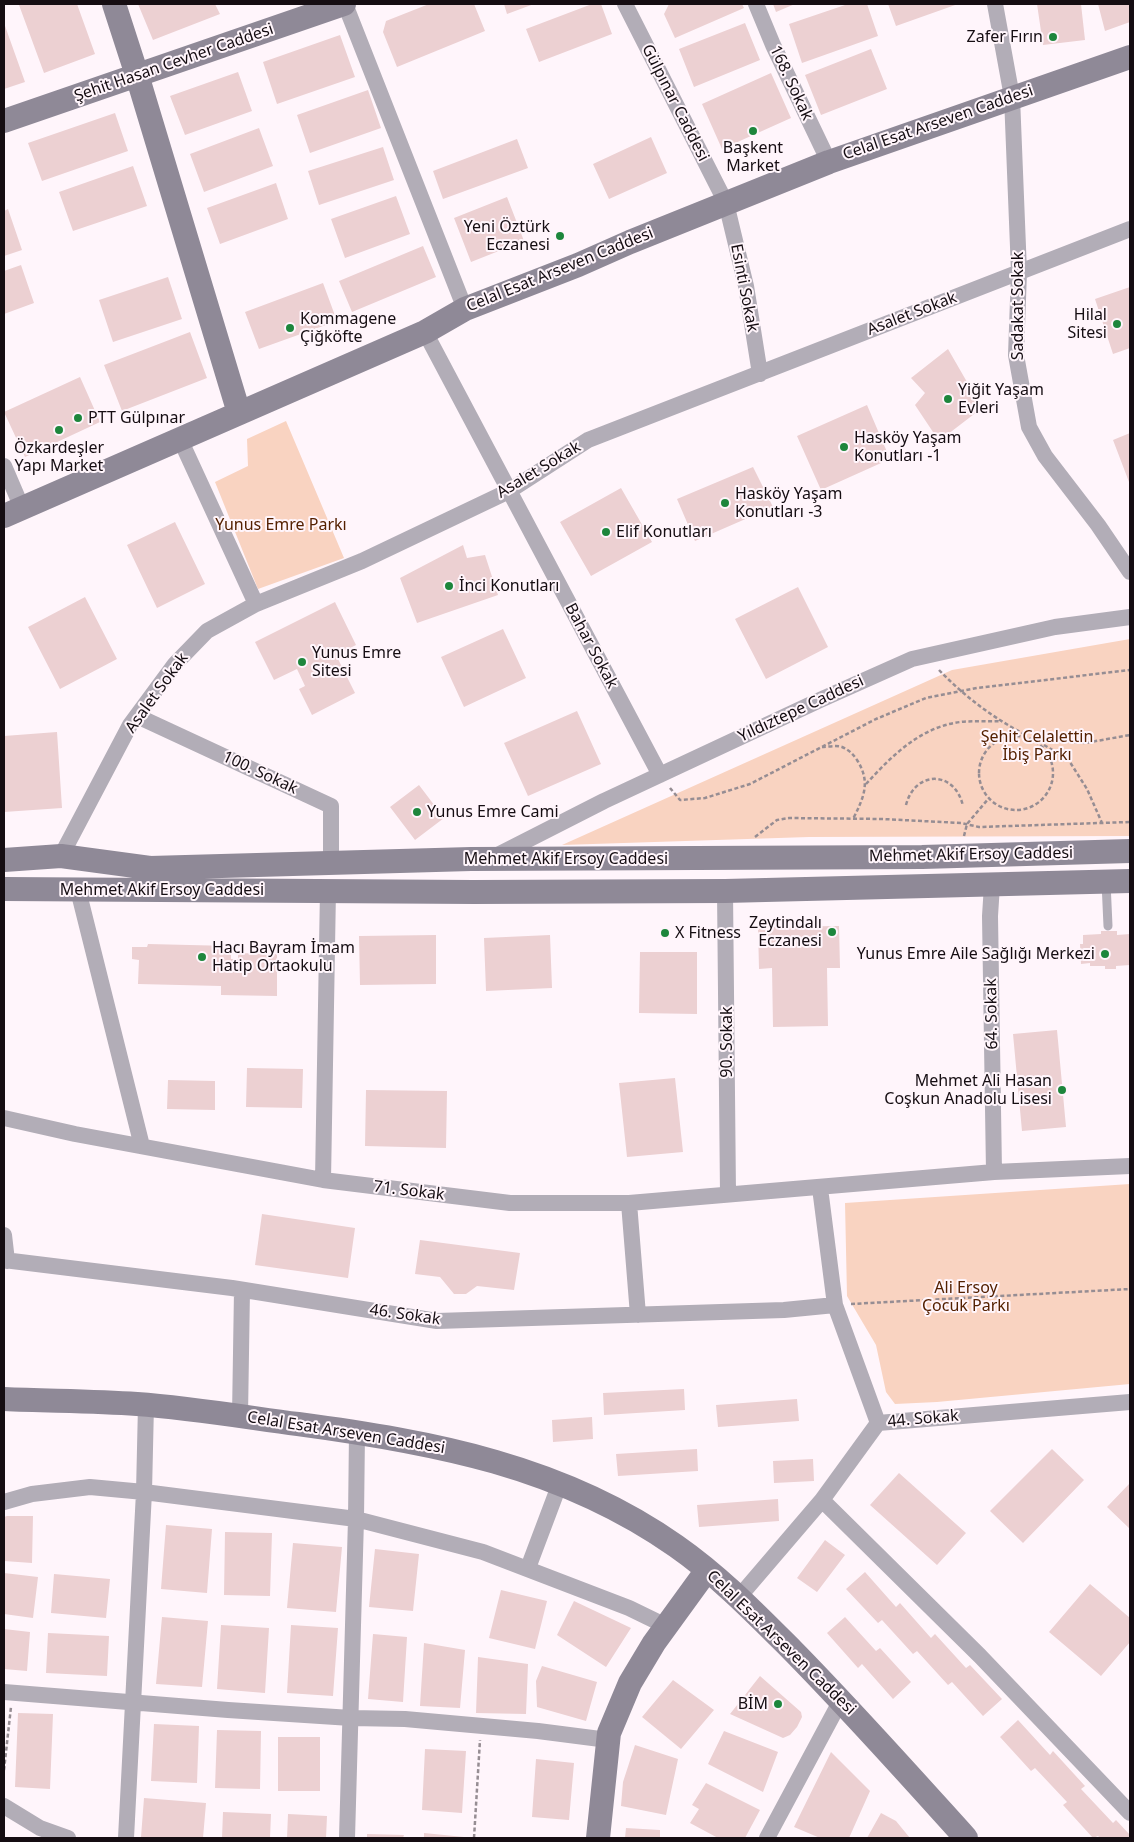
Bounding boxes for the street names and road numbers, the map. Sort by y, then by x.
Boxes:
street label: Şehit Hasan Cevher Caddesi [72,20,276,106]
street label: Gülpınar Caddesi [637,41,713,165]
street label: 168. Sokak [765,42,817,124]
street label: Celal Esat Arseven Caddesi [840,81,1036,165]
street label: Celal Esat Arseven Caddesi [464,224,656,316]
street label: Esinti Sokak [726,242,762,334]
street label: Sadakat Sokak [1008,252,1028,360]
street label: Asalet Sokak [864,288,960,340]
street label: Asalet Sokak [494,437,584,503]
street label: Bahar Sokak [561,600,621,692]
street label: Asalet Sokak [121,649,193,737]
street label: Yıldıztepe Caddesi [735,672,867,746]
street label: 100. Sokak [219,747,301,799]
street label: Mehmet Akif Ersoy Caddesi [869,844,1073,866]
street label: Mehmet Akif Ersoy Caddesi [464,849,668,869]
street label: Mehmet Akif Ersoy Caddesi [60,880,264,900]
street label: 64. Sokak [982,978,1002,1050]
street label: 90. Sokak [717,1006,737,1078]
street label: 71. Sokak [372,1177,446,1205]
street label: 46. Sokak [368,1301,442,1329]
street label: 44. Sokak [887,1406,959,1432]
street label: Celal Esat Arseven Caddesi [246,1408,446,1458]
street label: Celal Esat Arseven Caddesi [702,1567,860,1719]

